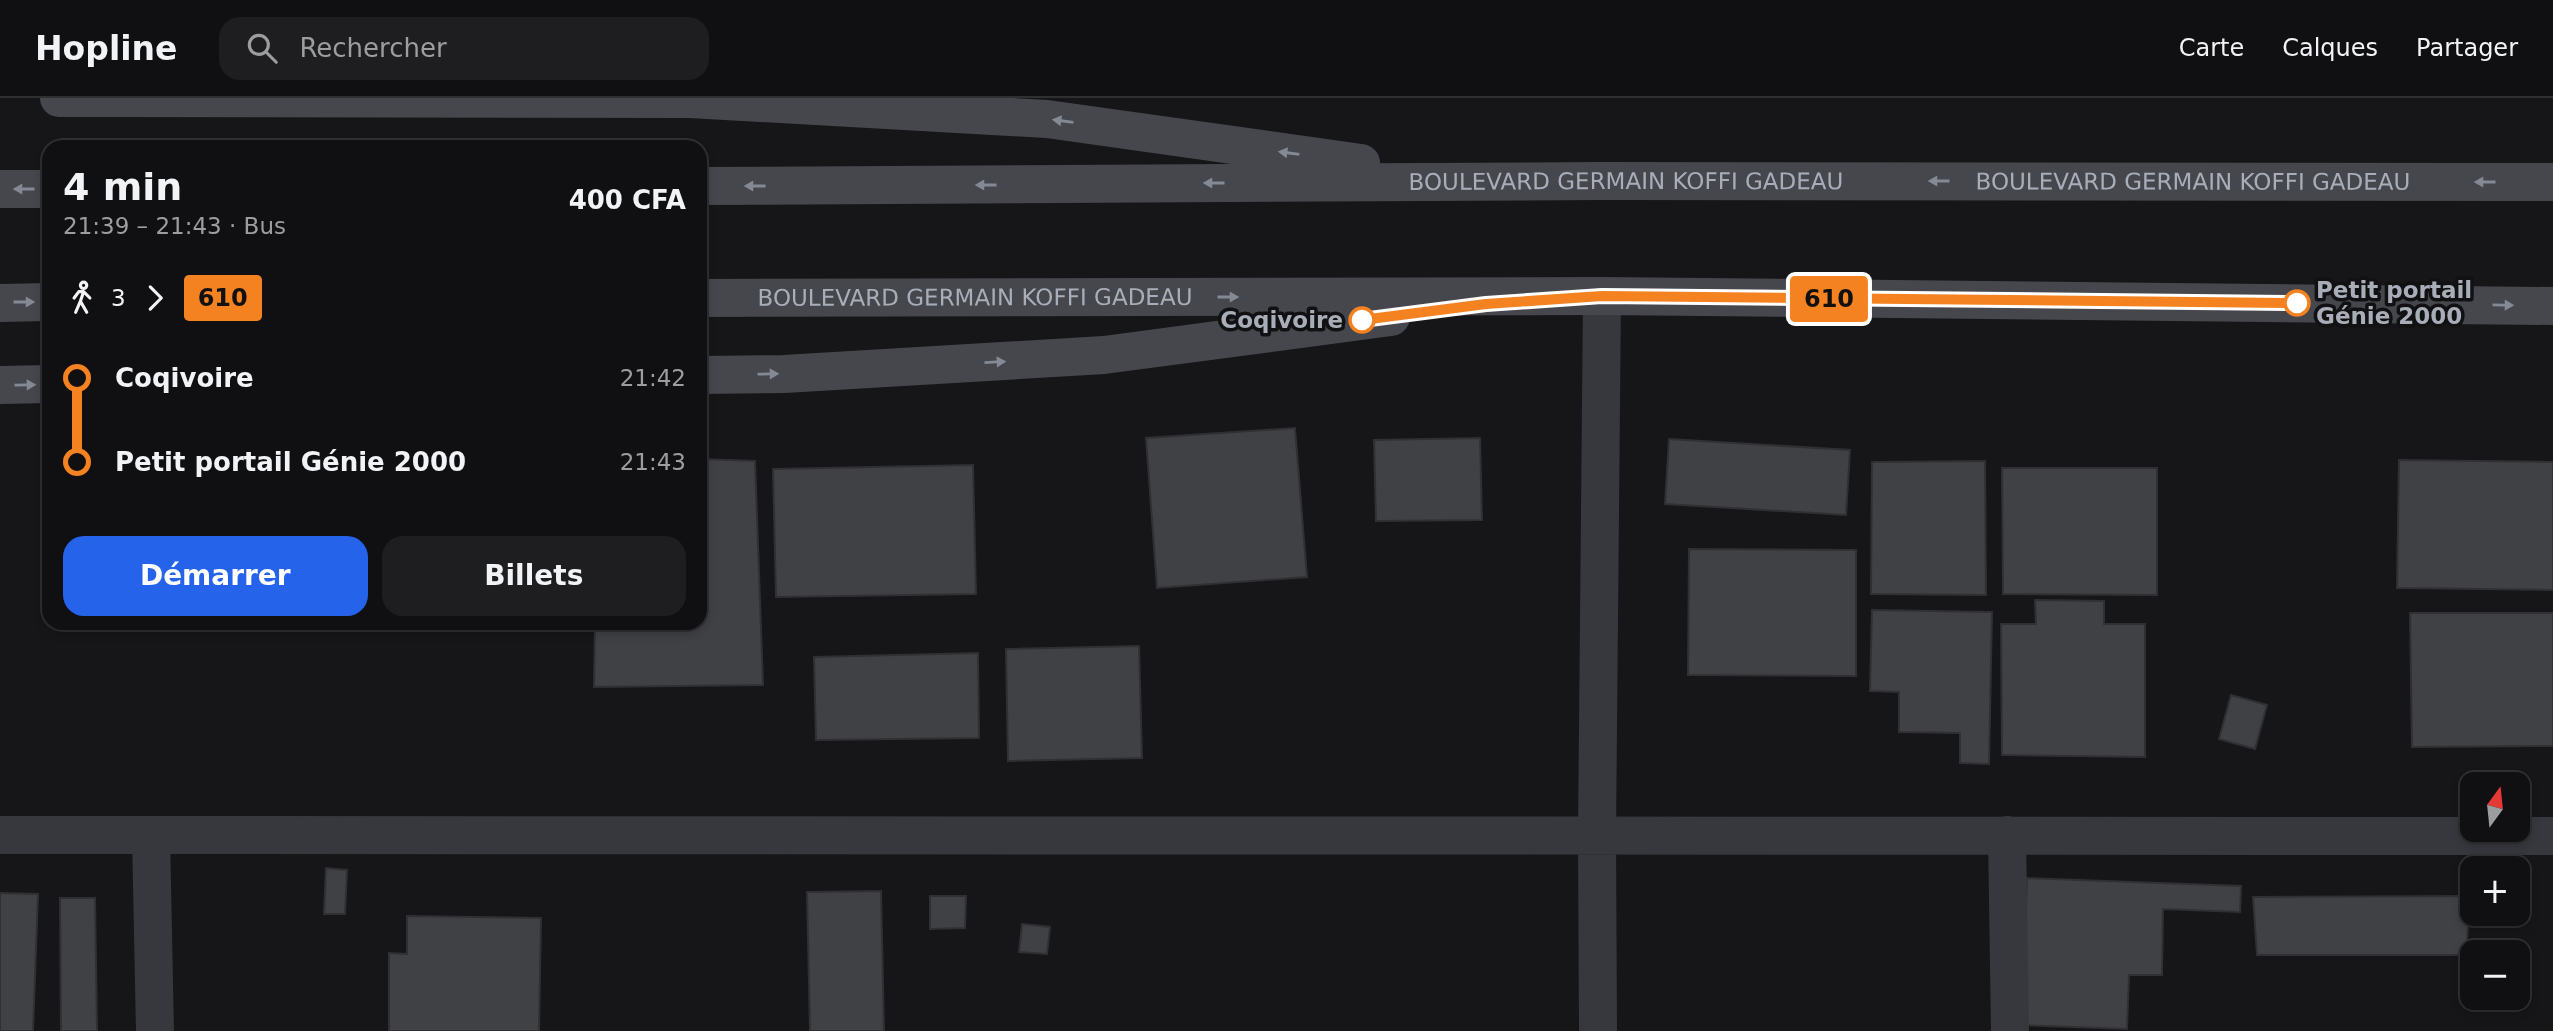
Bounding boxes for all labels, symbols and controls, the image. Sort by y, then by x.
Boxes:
search box [219,17,709,80]
text: Hopline [35,29,177,68]
icon: search [243,29,281,67]
text: Rechercher [299,33,447,63]
text: Carte [2179,34,2244,62]
text: Calques [2282,34,2378,62]
text: Partager [2416,34,2518,62]
one-way arrow [1052,115,1074,126]
one-way arrow [1277,147,1299,158]
text: 4 min [63,165,182,209]
street label: BOULEVARD GERMAIN KOFFI GADEAU [1408,168,1843,195]
street label: BOULEVARD GERMAIN KOFFI GADEAU [1976,168,2410,195]
one-way arrow [1928,175,1950,187]
one-way arrow [2474,176,2496,188]
one-way arrow [1202,177,1224,189]
one-way arrow [975,179,997,191]
one-way arrow [744,180,766,192]
one-way arrow [13,183,35,195]
text: 400 CFA [569,185,686,215]
text: 21:39 – 21:43 · Bus [63,213,286,239]
line badge: 610 [1789,276,1869,322]
place label: Petit portail Génie 2000 [2316,277,2472,329]
icon: walk [63,279,101,317]
icon: forward [136,279,174,317]
text: 610 [198,284,248,312]
street label: BOULEVARD GERMAIN KOFFI GADEAU [758,284,1192,311]
text: 3 [111,285,126,311]
text: 610 [1804,285,1854,313]
marker: Petit portail Génie 2000 [2284,290,2310,316]
one-way arrow [1218,291,1240,303]
one-way arrow [14,296,36,308]
one-way arrow [2492,299,2514,311]
place label: Coqivoire [1220,307,1343,333]
marker: Coqivoire [1349,307,1375,333]
one-way arrow [985,356,1007,367]
text: Coqivoire [115,363,254,393]
text: 21:42 [620,365,686,391]
one-way arrow [757,368,779,380]
one-way arrow [14,379,36,391]
text: Petit portail Génie 2000 [115,447,466,477]
text: 21:43 [620,449,686,475]
button: Démarrer [63,536,368,616]
button: Billets [382,536,686,616]
north arrow [2460,772,2530,842]
map controls [2460,772,2530,1010]
button: + [2460,856,2530,926]
button: − [2460,940,2530,1010]

